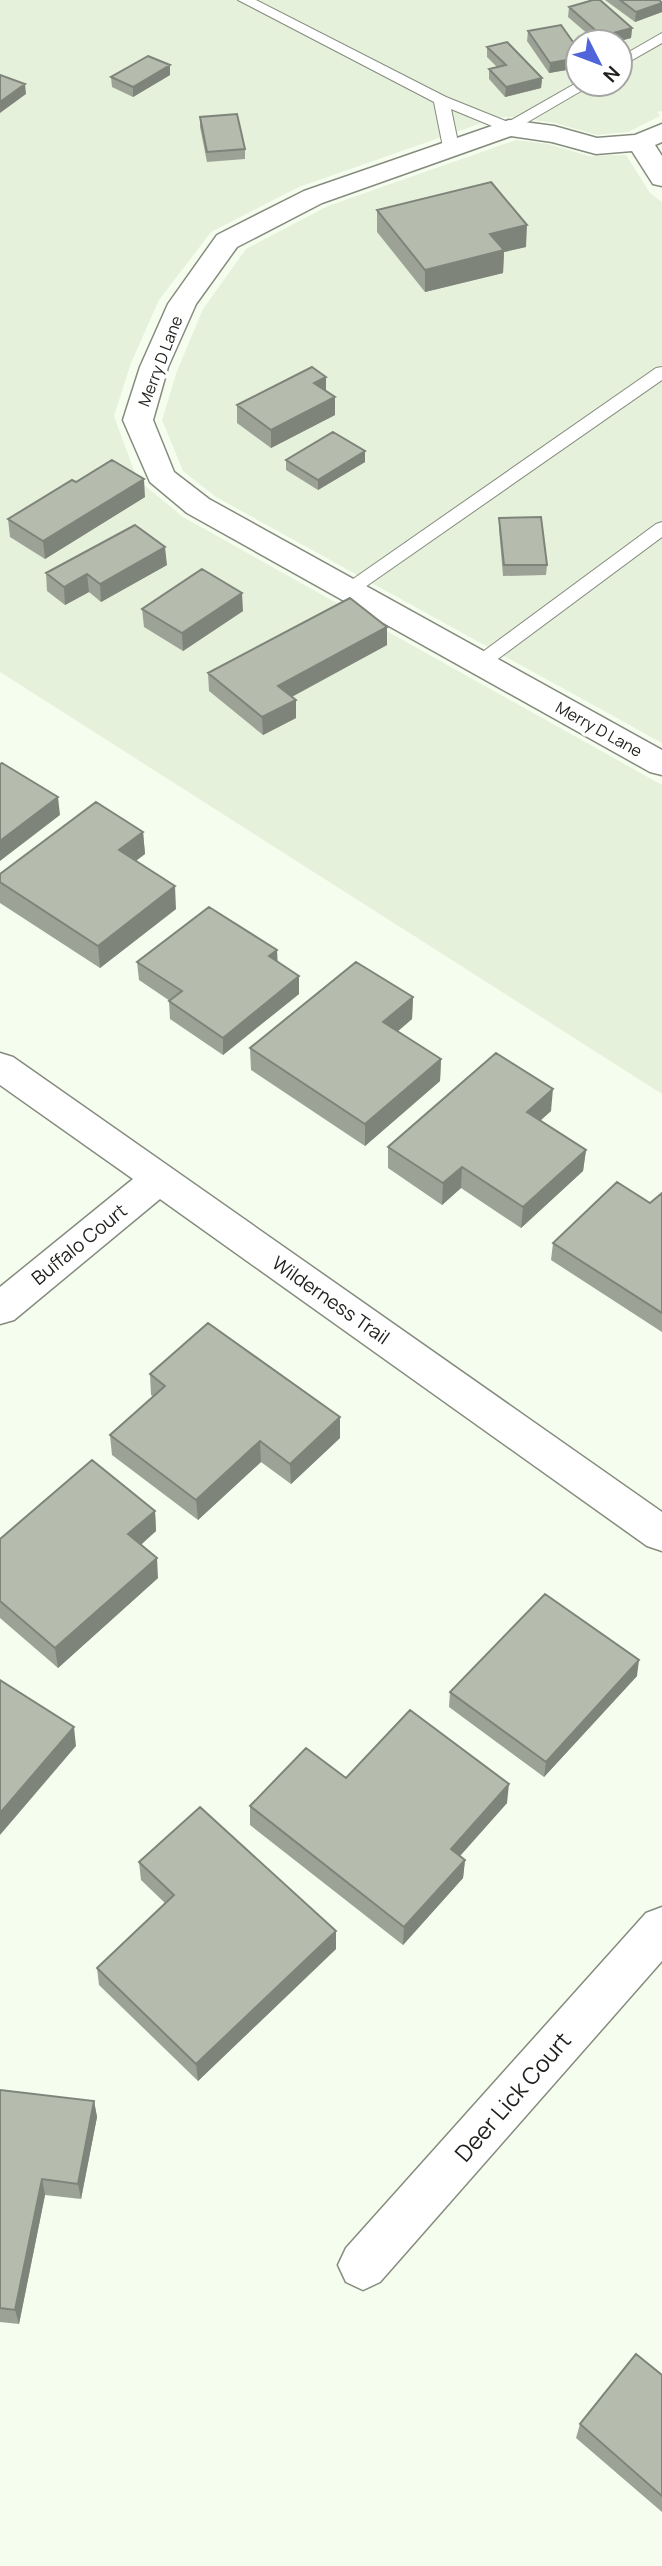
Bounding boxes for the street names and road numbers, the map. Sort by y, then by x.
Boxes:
street label: Merry D Lane [133,312,187,410]
street label: Merry D Lane [552,696,646,762]
street label: Buffalo Court [26,1197,132,1291]
street label: Wilderness Trail [267,1250,395,1350]
street label: Deer Lick Court [447,2025,578,2168]

